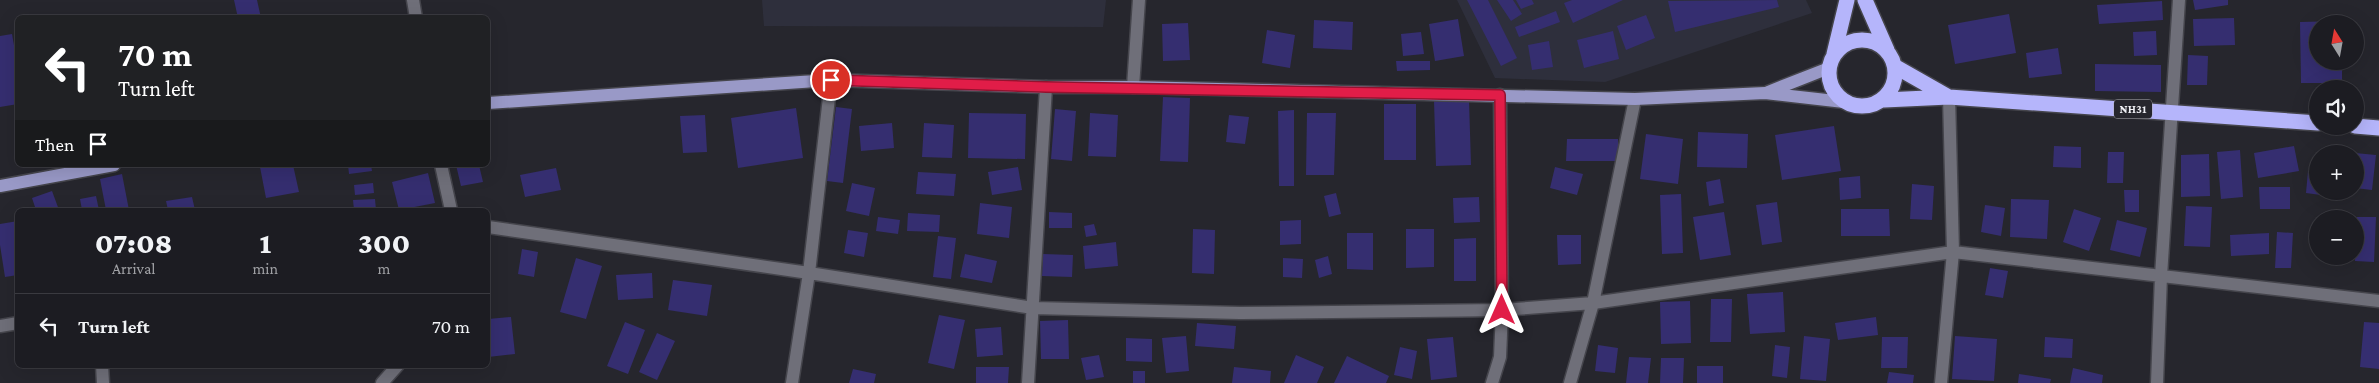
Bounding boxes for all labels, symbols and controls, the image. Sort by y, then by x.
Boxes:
north arrow [2309,15,2364,70]
map controls [2309,15,2364,265]
icon: left [35,35,100,100]
text: 70 m [118,35,192,74]
pin [810,59,852,101]
icon: arrive [817,66,845,94]
text: Turn left [118,76,195,101]
button: sound [2309,80,2364,135]
road number: NH31 [2114,100,2152,118]
icon: arrive [84,130,112,158]
text: Then [35,134,74,155]
button: + [2309,145,2364,200]
button: − [2309,210,2364,265]
text: 07:08 [95,226,173,259]
text: 1 [259,226,271,259]
text: 300 [358,226,410,259]
text: Arrival [112,260,155,277]
text: min [252,260,278,277]
text: m [378,260,390,277]
position arrow [1475,283,1527,335]
icon: left [35,312,63,340]
text: Turn left [78,316,150,337]
text: 70 m [432,316,470,337]

